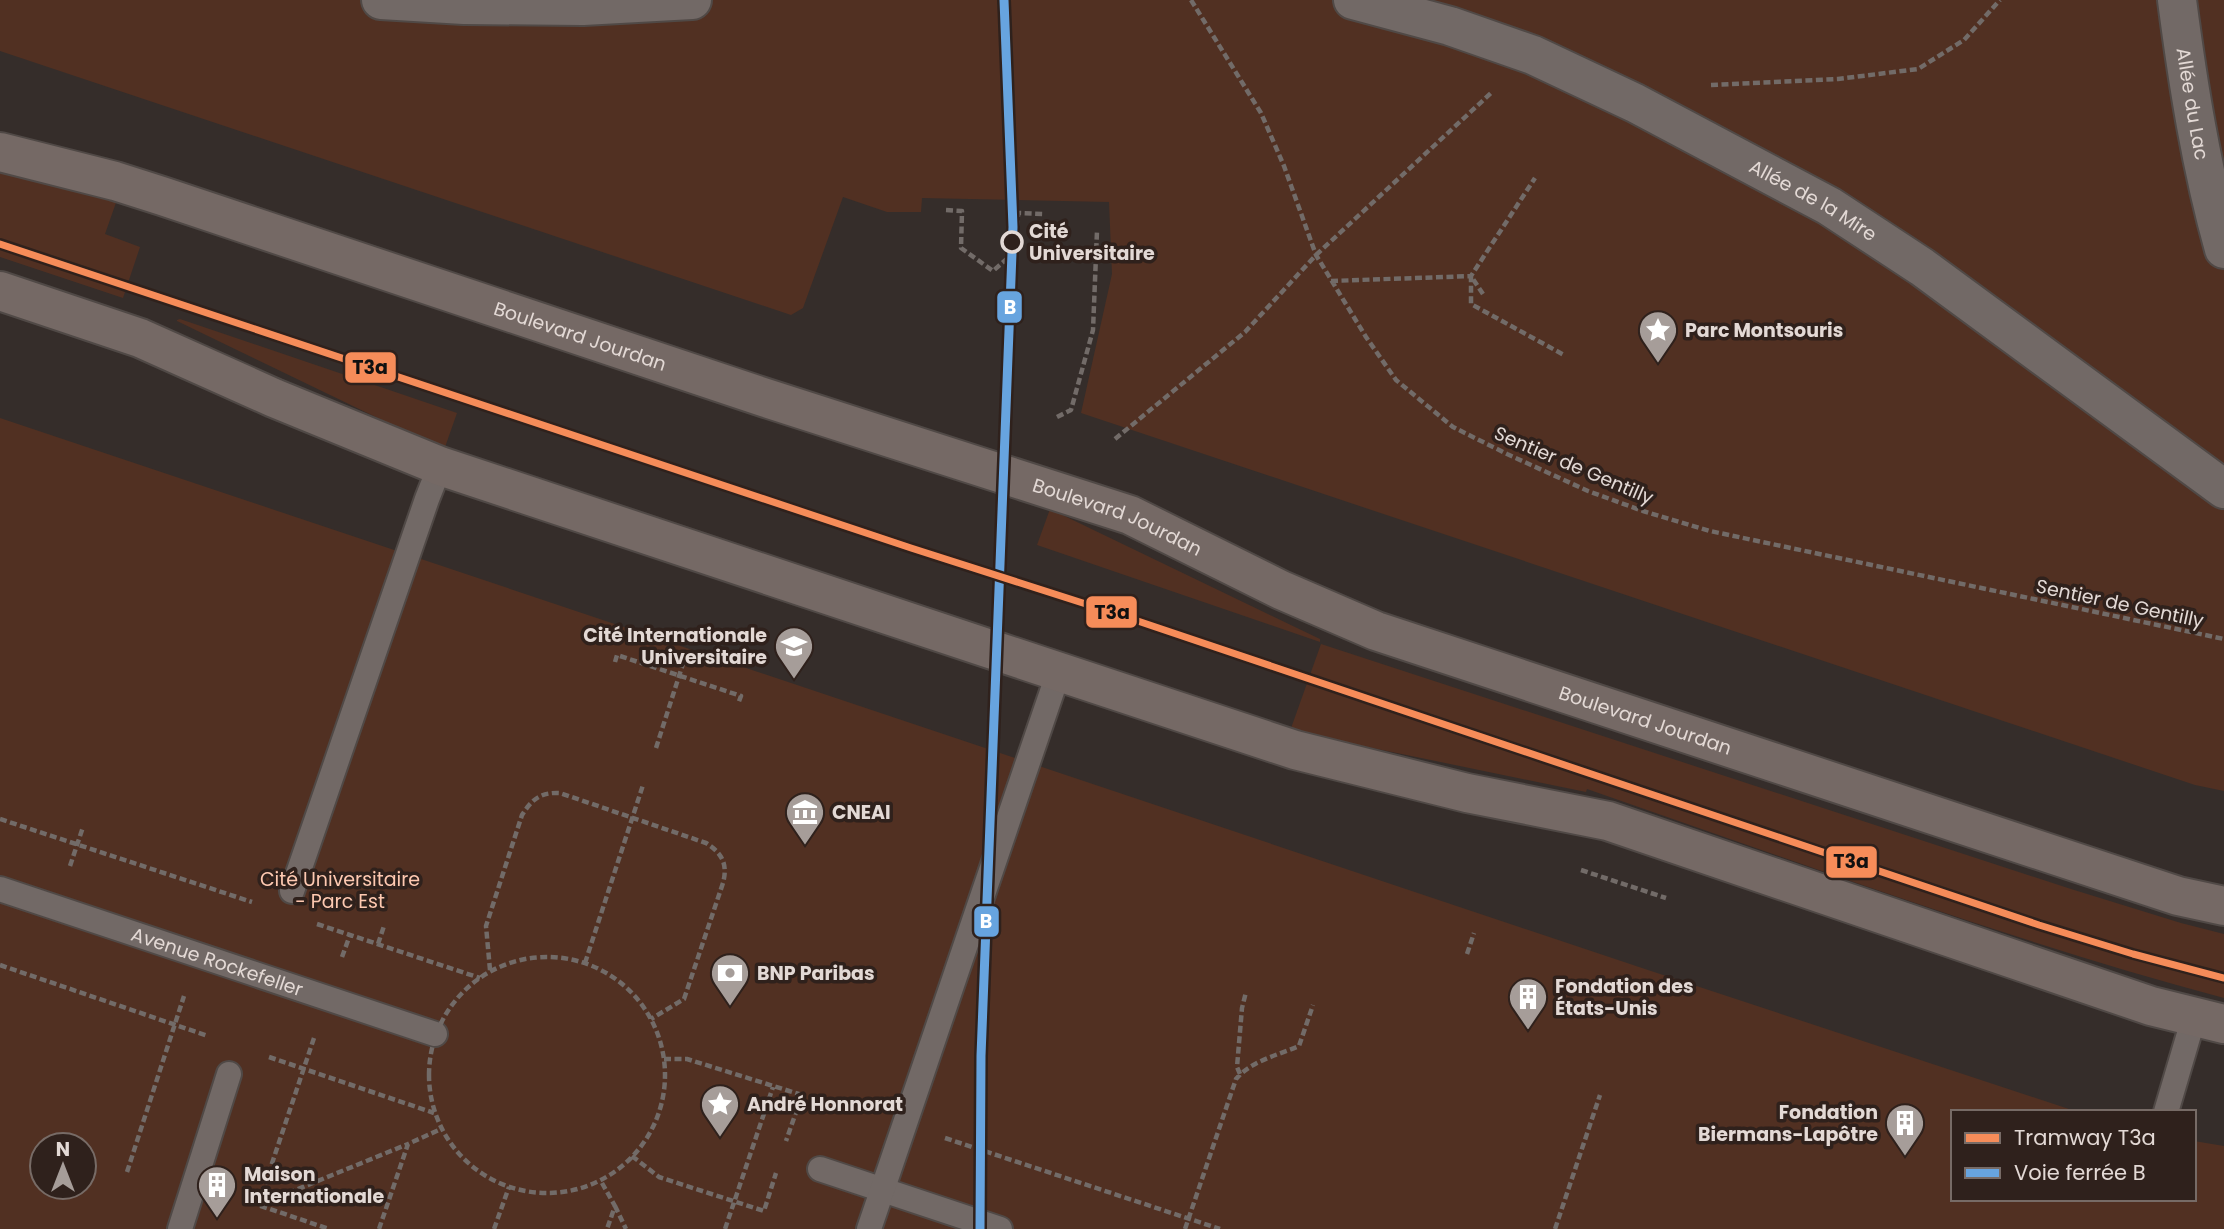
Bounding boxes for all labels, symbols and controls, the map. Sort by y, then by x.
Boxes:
street label: Allée du Lac [2170,46,2215,162]
street label: Allée de la Mire [1744,153,1882,248]
place label: Cité Universitaire [1029,218,1155,267]
marker: Cité Universitaire [1001,231,1023,253]
line badge: B [996,290,1023,324]
text: B [1004,294,1016,321]
street label: Boulevard Jourdan [490,295,670,378]
place icon: Parc Montsouris [1637,309,1679,364]
place label: Parc Montsouris [1685,317,1843,344]
line badge: T3a [344,351,397,384]
text: T3a [352,354,388,381]
street label: Sentier de Gentilly [1490,420,1658,511]
street label: Boulevard Jourdan [1029,472,1207,563]
street label: Sentier de Gentilly [2034,573,2206,634]
line badge: T3a [1085,595,1138,629]
text: T3a [1094,599,1130,626]
place label: Cité Internationale Universitaire [583,622,767,671]
school or university icon: Cité Internationale Universitaire [773,625,815,680]
street label: Boulevard Jourdan [1555,679,1735,762]
museum icon: CNEAI [784,791,826,846]
place label: CNEAI [832,799,891,826]
line badge: T3a [1825,845,1878,879]
text: T3a [1833,848,1869,875]
park label: Cité Universitaire - Parc Est [260,866,420,915]
line badge: B [973,905,1000,938]
text: B [980,908,992,935]
street label: Avenue Rockefeller [128,921,307,1003]
bank icon: BNP Paribas [709,952,751,1007]
place label: BNP Paribas [757,960,875,987]
place label: Fondation des États-Unis [1555,973,1694,1022]
building icon: Fondation des États-Unis [1507,976,1549,1031]
place icon: André Honnorat [699,1083,741,1138]
place label: André Honnorat [747,1091,903,1118]
place label: Fondation Biermans-Lapôtre [1698,1099,1878,1148]
building icon: Fondation Biermans-Lapôtre [1884,1102,1926,1157]
legend [1951,1110,2196,1201]
text: Tramway T3a [2014,1123,2156,1152]
north arrow [28,1131,98,1201]
text: N [56,1136,70,1163]
text: Voie ferrée B [2014,1158,2146,1187]
place label: Maison Internationale [244,1161,384,1210]
building icon: Maison Internationale [196,1164,238,1219]

